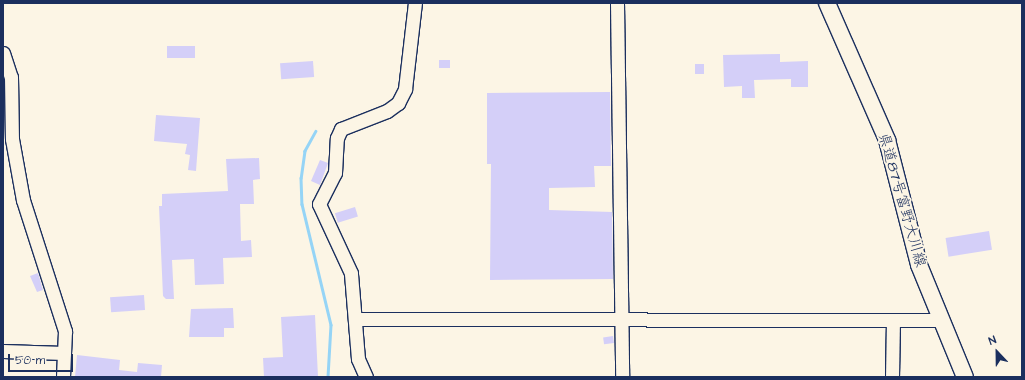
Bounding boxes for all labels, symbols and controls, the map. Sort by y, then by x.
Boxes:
street label: 県道87号富野大川線 [874,131,930,269]
north arrow [977,332,1017,372]
text: N [986,332,998,349]
scale bar [10,346,75,372]
text: 50 m [15,352,45,369]

